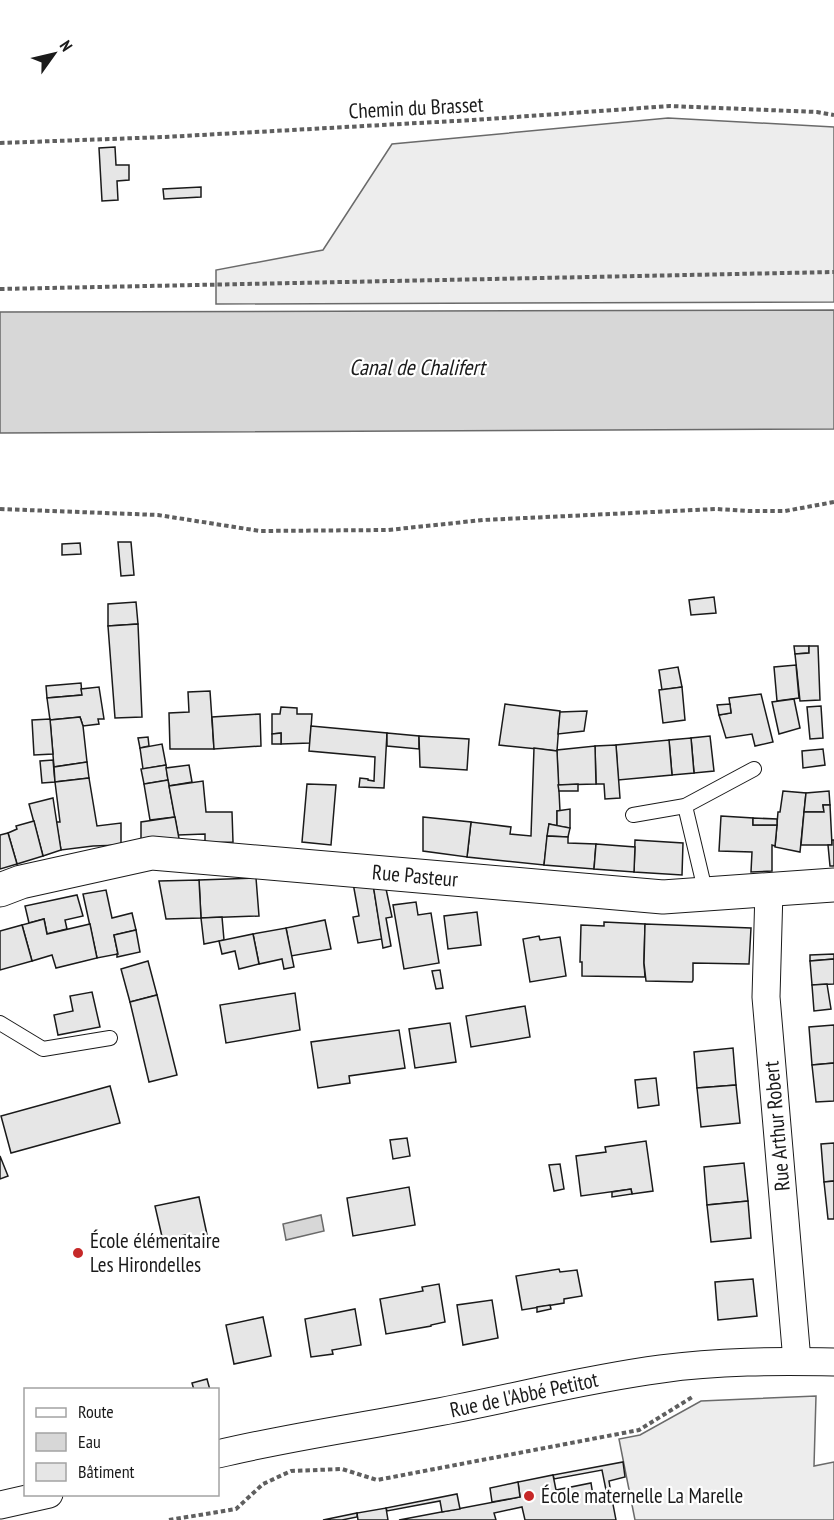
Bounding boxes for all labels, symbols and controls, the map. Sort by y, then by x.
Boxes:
north arrow [24,24,84,84]
text: N [56,36,77,55]
street label: Chemin du Brasset [348,90,484,125]
water label: Canal de Chalifert [349,353,488,381]
street label: Rue Pasteur [371,858,459,893]
street label: Rue Arthur Robert [757,1060,796,1192]
place label: École élémentaire Les Hirondelles [90,1227,220,1278]
marker: École élémentaire Les Hirondelles [71,1246,85,1260]
street label: Rue de l'Abbé Petitot [447,1366,601,1423]
legend [24,1388,219,1496]
text: Route [78,1400,114,1423]
text: Eau [78,1430,101,1453]
text: Bâtiment [78,1460,135,1483]
place label: École maternelle La Marelle [541,1482,743,1509]
marker: École maternelle La Marelle [522,1489,536,1503]

